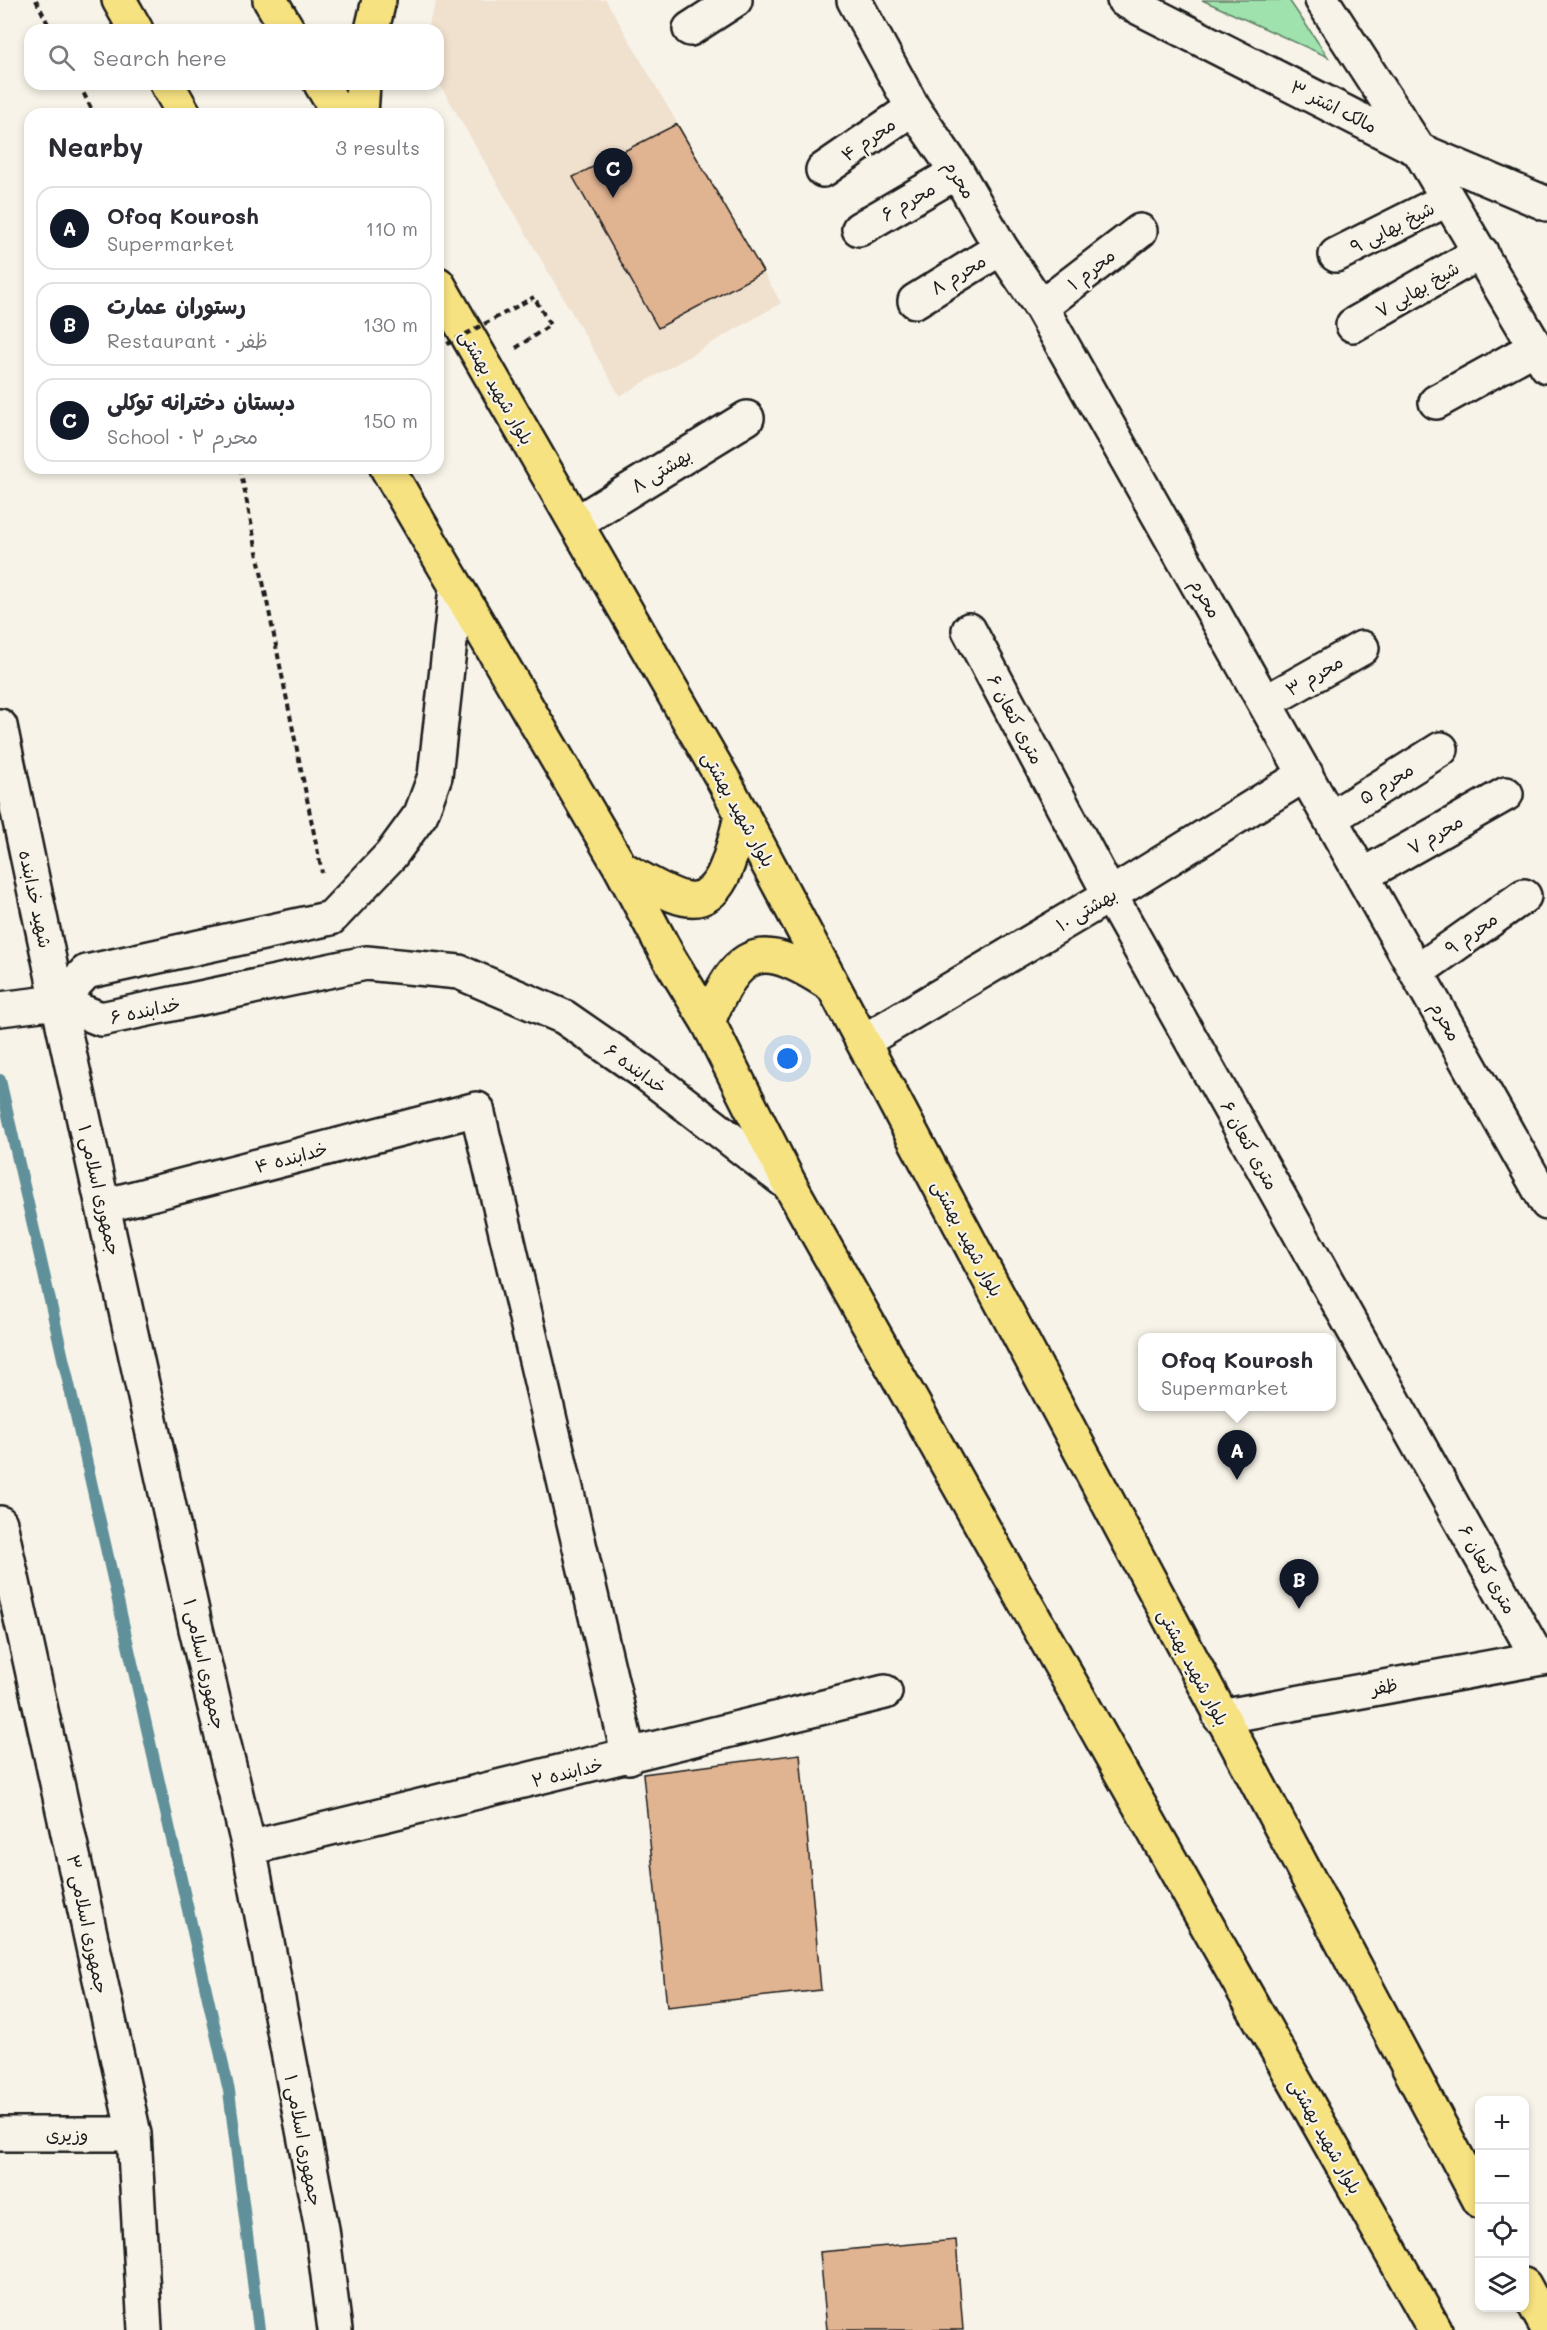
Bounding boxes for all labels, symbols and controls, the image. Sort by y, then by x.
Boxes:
search box [24,24,444,90]
icon: search [45,41,78,74]
text: Search here [93,43,227,72]
street label: مالک اشتر ۳ [1287,74,1381,138]
street label: محرم ۴ [836,112,902,169]
text: Nearby [48,130,143,164]
text: 3 results [335,134,420,160]
pin: C [594,148,632,198]
street label: محرم [936,155,981,205]
street label: محرم ۶ [877,176,941,229]
street label: شیخ بهایی ۹ [1346,196,1439,259]
text: Ofoq Kourosh [107,201,259,230]
text: A [63,215,76,241]
text: 110 m [365,215,418,241]
text: Supermarket [107,230,234,256]
street label: محرم ۱ [1062,243,1122,298]
street label: محرم ۸ [926,248,992,302]
street label: شیخ بهایی ۷ [1371,255,1464,324]
text: رستوران عمارت [107,291,246,320]
text: B [63,311,76,337]
text: 130 m [363,311,418,337]
street label: بلوار شهید بهشتی [454,325,540,449]
text: Restaurant · ظفر [107,327,268,353]
text: دبستان دخترانه توکلی [107,387,295,416]
text: C [62,407,77,433]
text: 150 m [363,407,418,433]
text: School · محرم ۲ [107,423,258,449]
street label: بهشتی ۸ [626,442,696,498]
street label: محرم [1183,574,1227,624]
street label: محرم ۳ [1281,649,1349,704]
street label: ۶ متری کنعان [982,670,1050,768]
street label: بلوار شهید بهشتی [697,747,781,871]
street label: محرم ۵ [1354,757,1419,812]
street label: محرم ۷ [1403,808,1469,862]
street label: شهید خدابنده [14,848,58,950]
street label: بهشتی ۱۰ [1051,882,1121,936]
street label: محرم ۹ [1440,906,1504,962]
street label: خدابنده ۶ [108,991,182,1029]
street label: محرم [1423,997,1467,1047]
street label: خدابنده ۶ [600,1037,672,1099]
your location [773,1044,802,1073]
street label: ۶ متری کنعان [1216,1096,1284,1194]
street label: جمهوری اسلامی ۱ [72,1122,127,1258]
street label: خدابنده ۴ [252,1136,330,1178]
street label: بلوار شهید بهشتی [927,1175,1009,1301]
popup [1138,1333,1336,1411]
text: Ofoq Kourosh [1161,1345,1313,1374]
text: Supermarket [1161,1374,1288,1400]
pin: A [1218,1430,1256,1480]
street label: ۶ متری کنعان [1454,1520,1522,1618]
pin: B [1280,1560,1318,1609]
street label: جمهوری اسلامی ۱ [177,1596,232,1732]
street label: بلوار شهید بهشتی [1153,1604,1235,1730]
street label: ظفر [1367,1672,1399,1701]
street label: خدابنده ۲ [529,1752,605,1792]
street label: جمهوری اسلامی ۳ [61,1852,114,1996]
street label: جمهوری اسلامی ۱ [279,2072,329,2208]
street label: بلوار شهید بهشتی [1284,2074,1368,2198]
map controls [1475,2096,1529,2312]
button: + [1475,2096,1529,2150]
street label: وزیری [46,2122,88,2146]
button: − [1475,2150,1529,2204]
button: locate [1475,2204,1529,2258]
button: layers [1475,2258,1529,2312]

